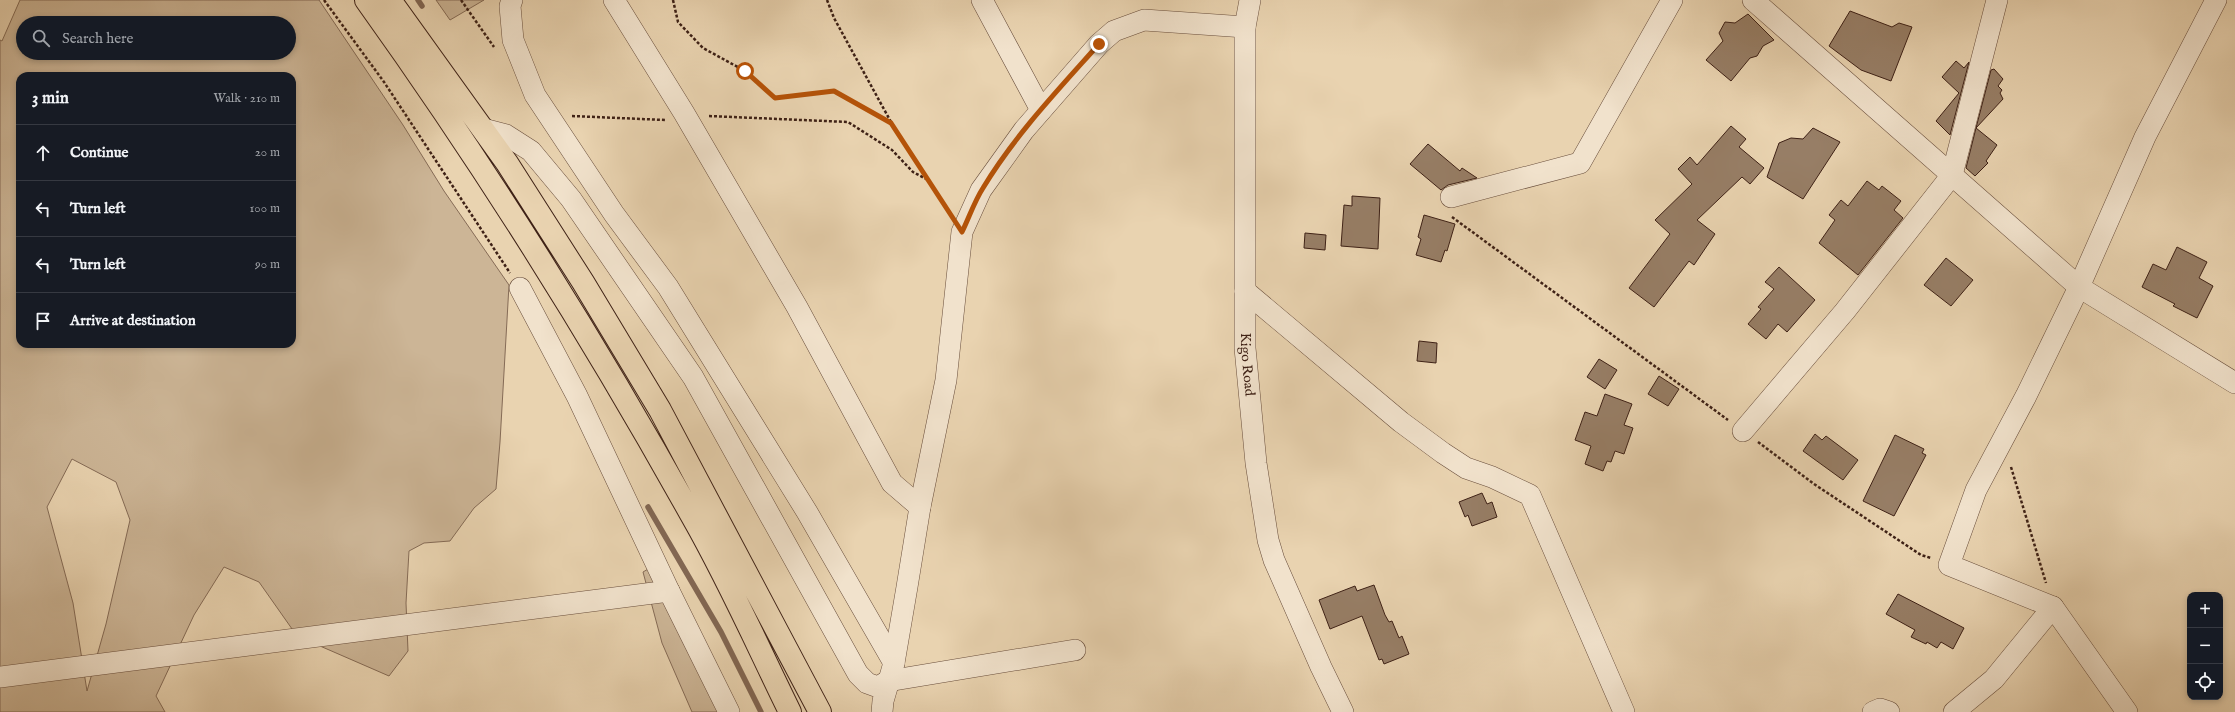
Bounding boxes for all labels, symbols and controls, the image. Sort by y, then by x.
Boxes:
search box [16,16,296,60]
icon: search [30,27,52,49]
text: Search here [62,29,133,48]
route end [1090,35,1108,53]
route start [736,62,754,80]
text: 3 min [32,88,69,109]
text: Walk · 210 m [214,90,280,107]
icon: ahead [32,142,54,164]
text: Continue [70,143,128,162]
text: 20 m [255,144,280,161]
icon: left [32,198,54,220]
text: Turn left [70,199,126,218]
text: 100 m [250,200,280,217]
icon: left [32,254,54,276]
text: Turn left [70,255,126,274]
text: 90 m [255,256,280,273]
icon: arrive [32,310,54,332]
text: Arrive at destination [70,311,196,330]
street label: Kigo Road [1236,333,1259,398]
map controls [2187,592,2223,700]
button: + [2187,592,2223,628]
button: − [2187,628,2223,664]
button: locate [2187,664,2223,700]

